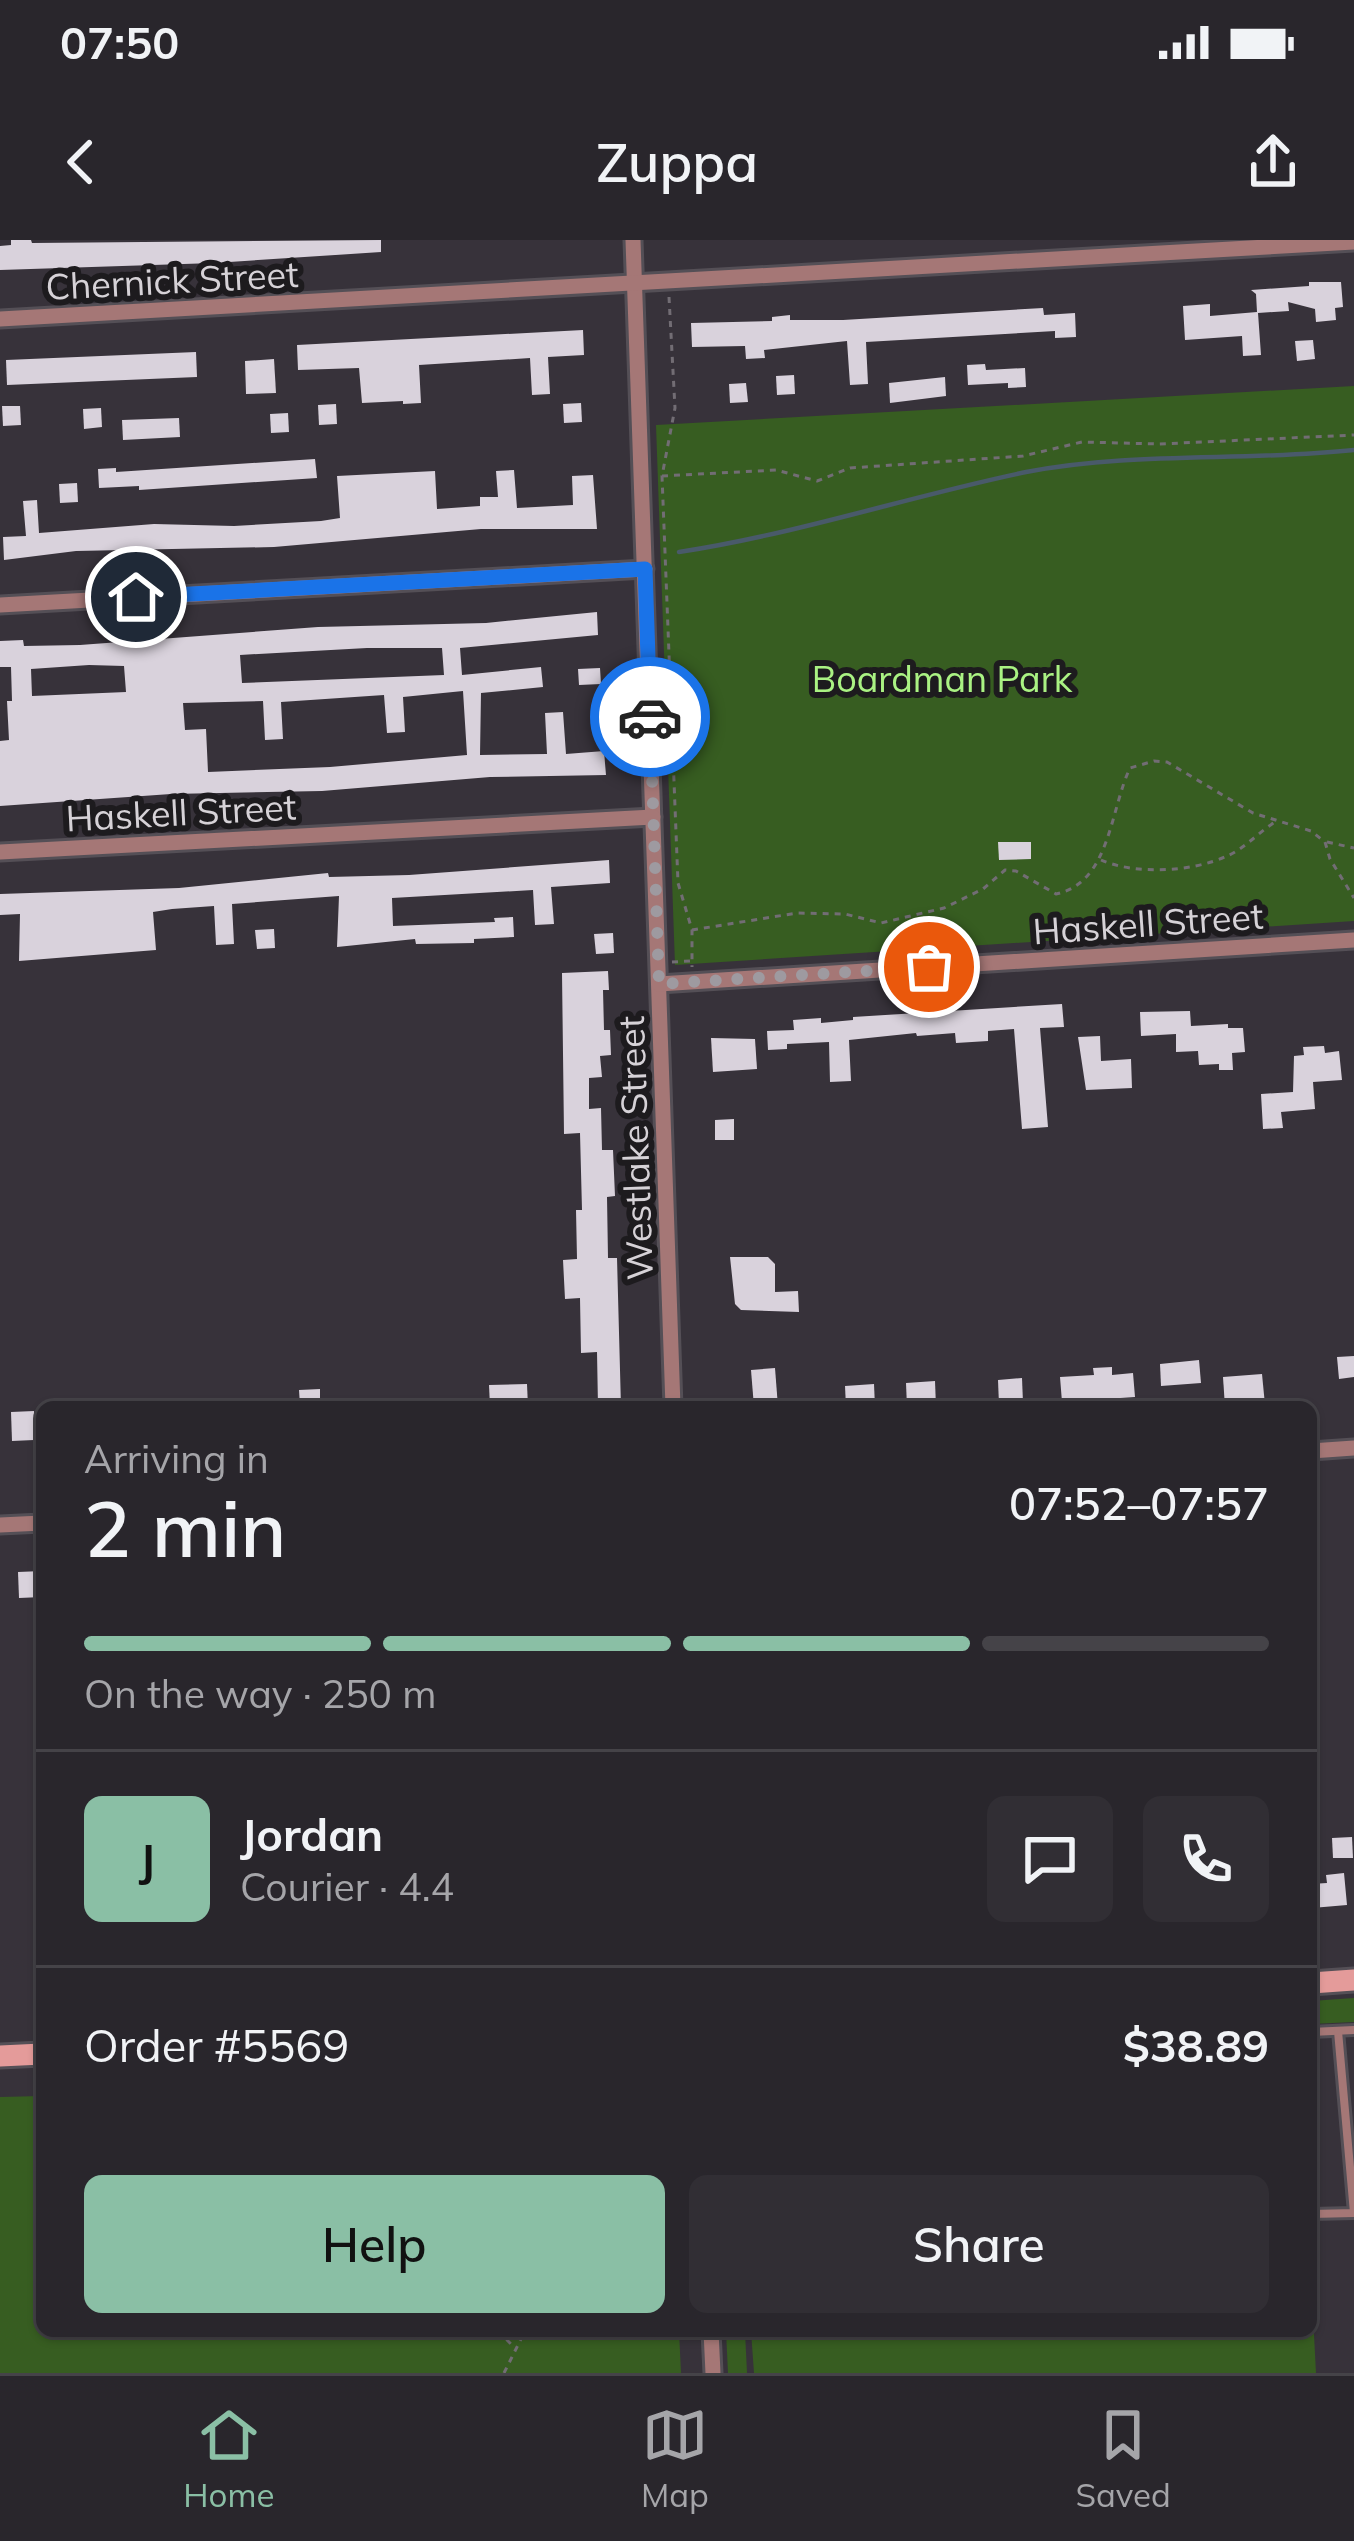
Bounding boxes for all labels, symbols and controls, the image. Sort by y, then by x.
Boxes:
text: 07:50 [60,14,179,70]
text: Zuppa [596,128,758,196]
icon: back [48,129,114,195]
icon: share [1240,129,1306,195]
street label: Chernick Street [44,251,300,309]
pin [85,546,187,648]
icon: home [103,564,169,630]
park label: Boardman Park [812,656,1073,701]
courier [590,657,710,777]
icon: car [617,684,683,750]
street label: Haskell Street [65,783,297,841]
street label: Haskell Street [1031,893,1265,953]
pin [878,916,980,1018]
icon: bag [896,934,962,1000]
street label: Westlake Street [608,1015,662,1281]
text: Arriving in [84,1434,269,1483]
text: 07:52–07:57 [1009,1475,1269,1531]
text: 2 min [84,1479,287,1577]
text: On the way · 250 m [84,1669,436,1718]
button: chat [987,1796,1113,1922]
button: phone [1143,1796,1269,1922]
text: Jordan [240,1806,383,1862]
text: J [139,1831,155,1887]
text: Courier · 4.4 [240,1862,454,1911]
text: Order #5569 [84,2017,349,2073]
text: $38.89 [1123,2017,1269,2073]
button: Help [84,2175,665,2313]
button: Share [689,2175,1269,2313]
tab: Home [183,2402,274,2515]
tab: Map [641,2402,709,2515]
tab: Saved [1075,2402,1171,2515]

